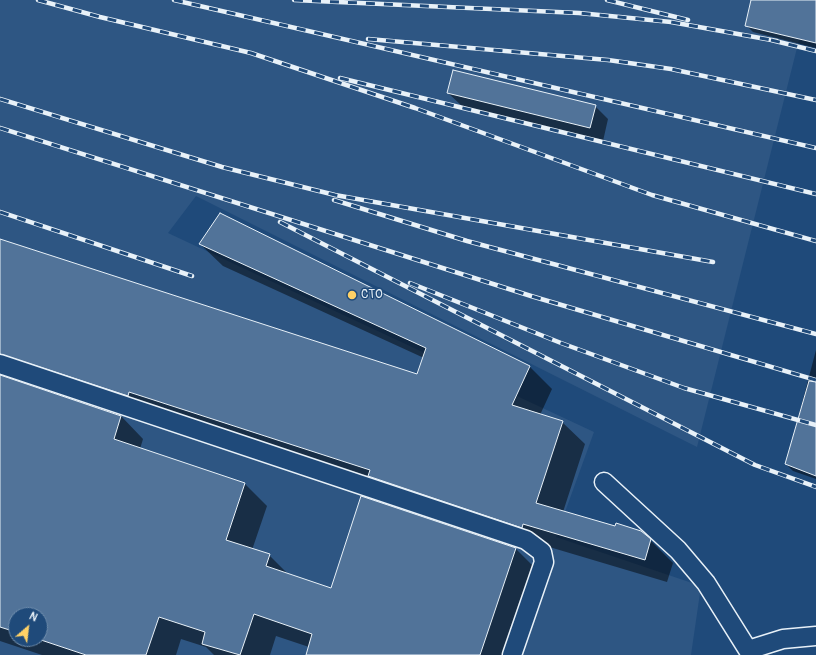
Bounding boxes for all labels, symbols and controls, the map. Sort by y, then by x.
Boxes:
place label: CTO [361,288,383,302]
marker: CTO [346,289,358,301]
north arrow [8,607,48,647]
text: N [27,609,40,624]

